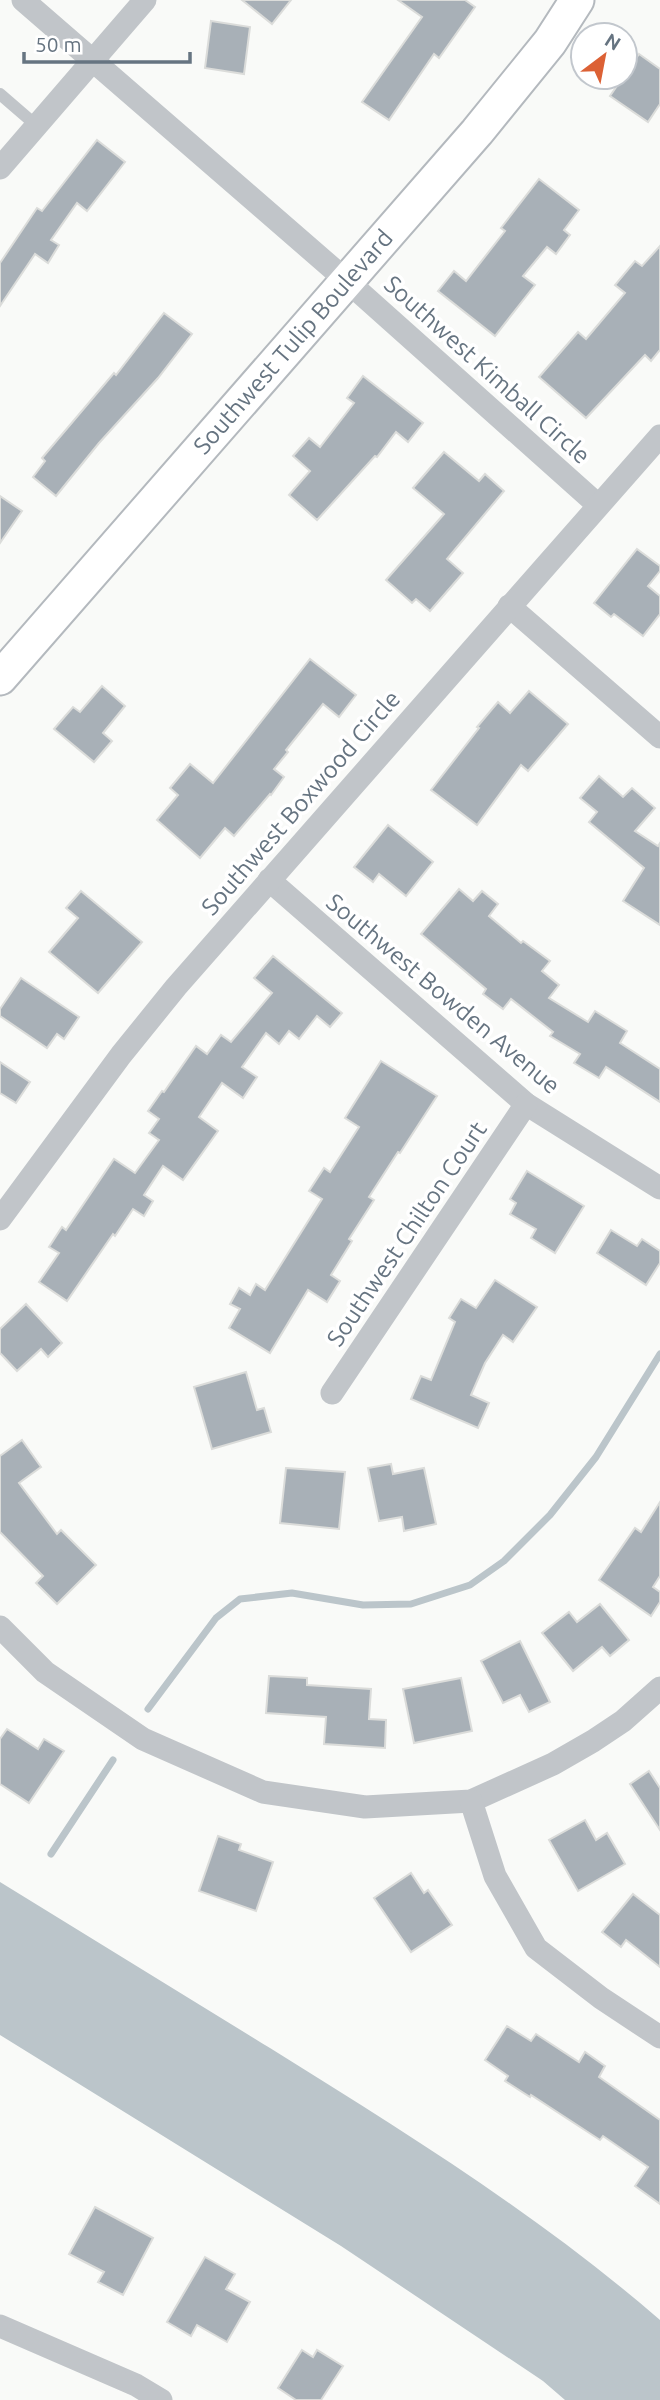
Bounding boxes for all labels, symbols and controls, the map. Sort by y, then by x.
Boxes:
scale bar [24,21,191,65]
north arrow [569,21,639,91]
text: N [601,28,625,55]
text: 50 m [35,32,82,56]
street label: Southwest Tulip Boulevard [188,224,398,459]
street label: Southwest Kimball Circle [379,270,596,469]
street label: Southwest Boxwood Circle [196,685,405,920]
street label: Southwest Bowden Avenue [321,888,565,1099]
street label: Southwest Chilton Court [321,1116,492,1351]

